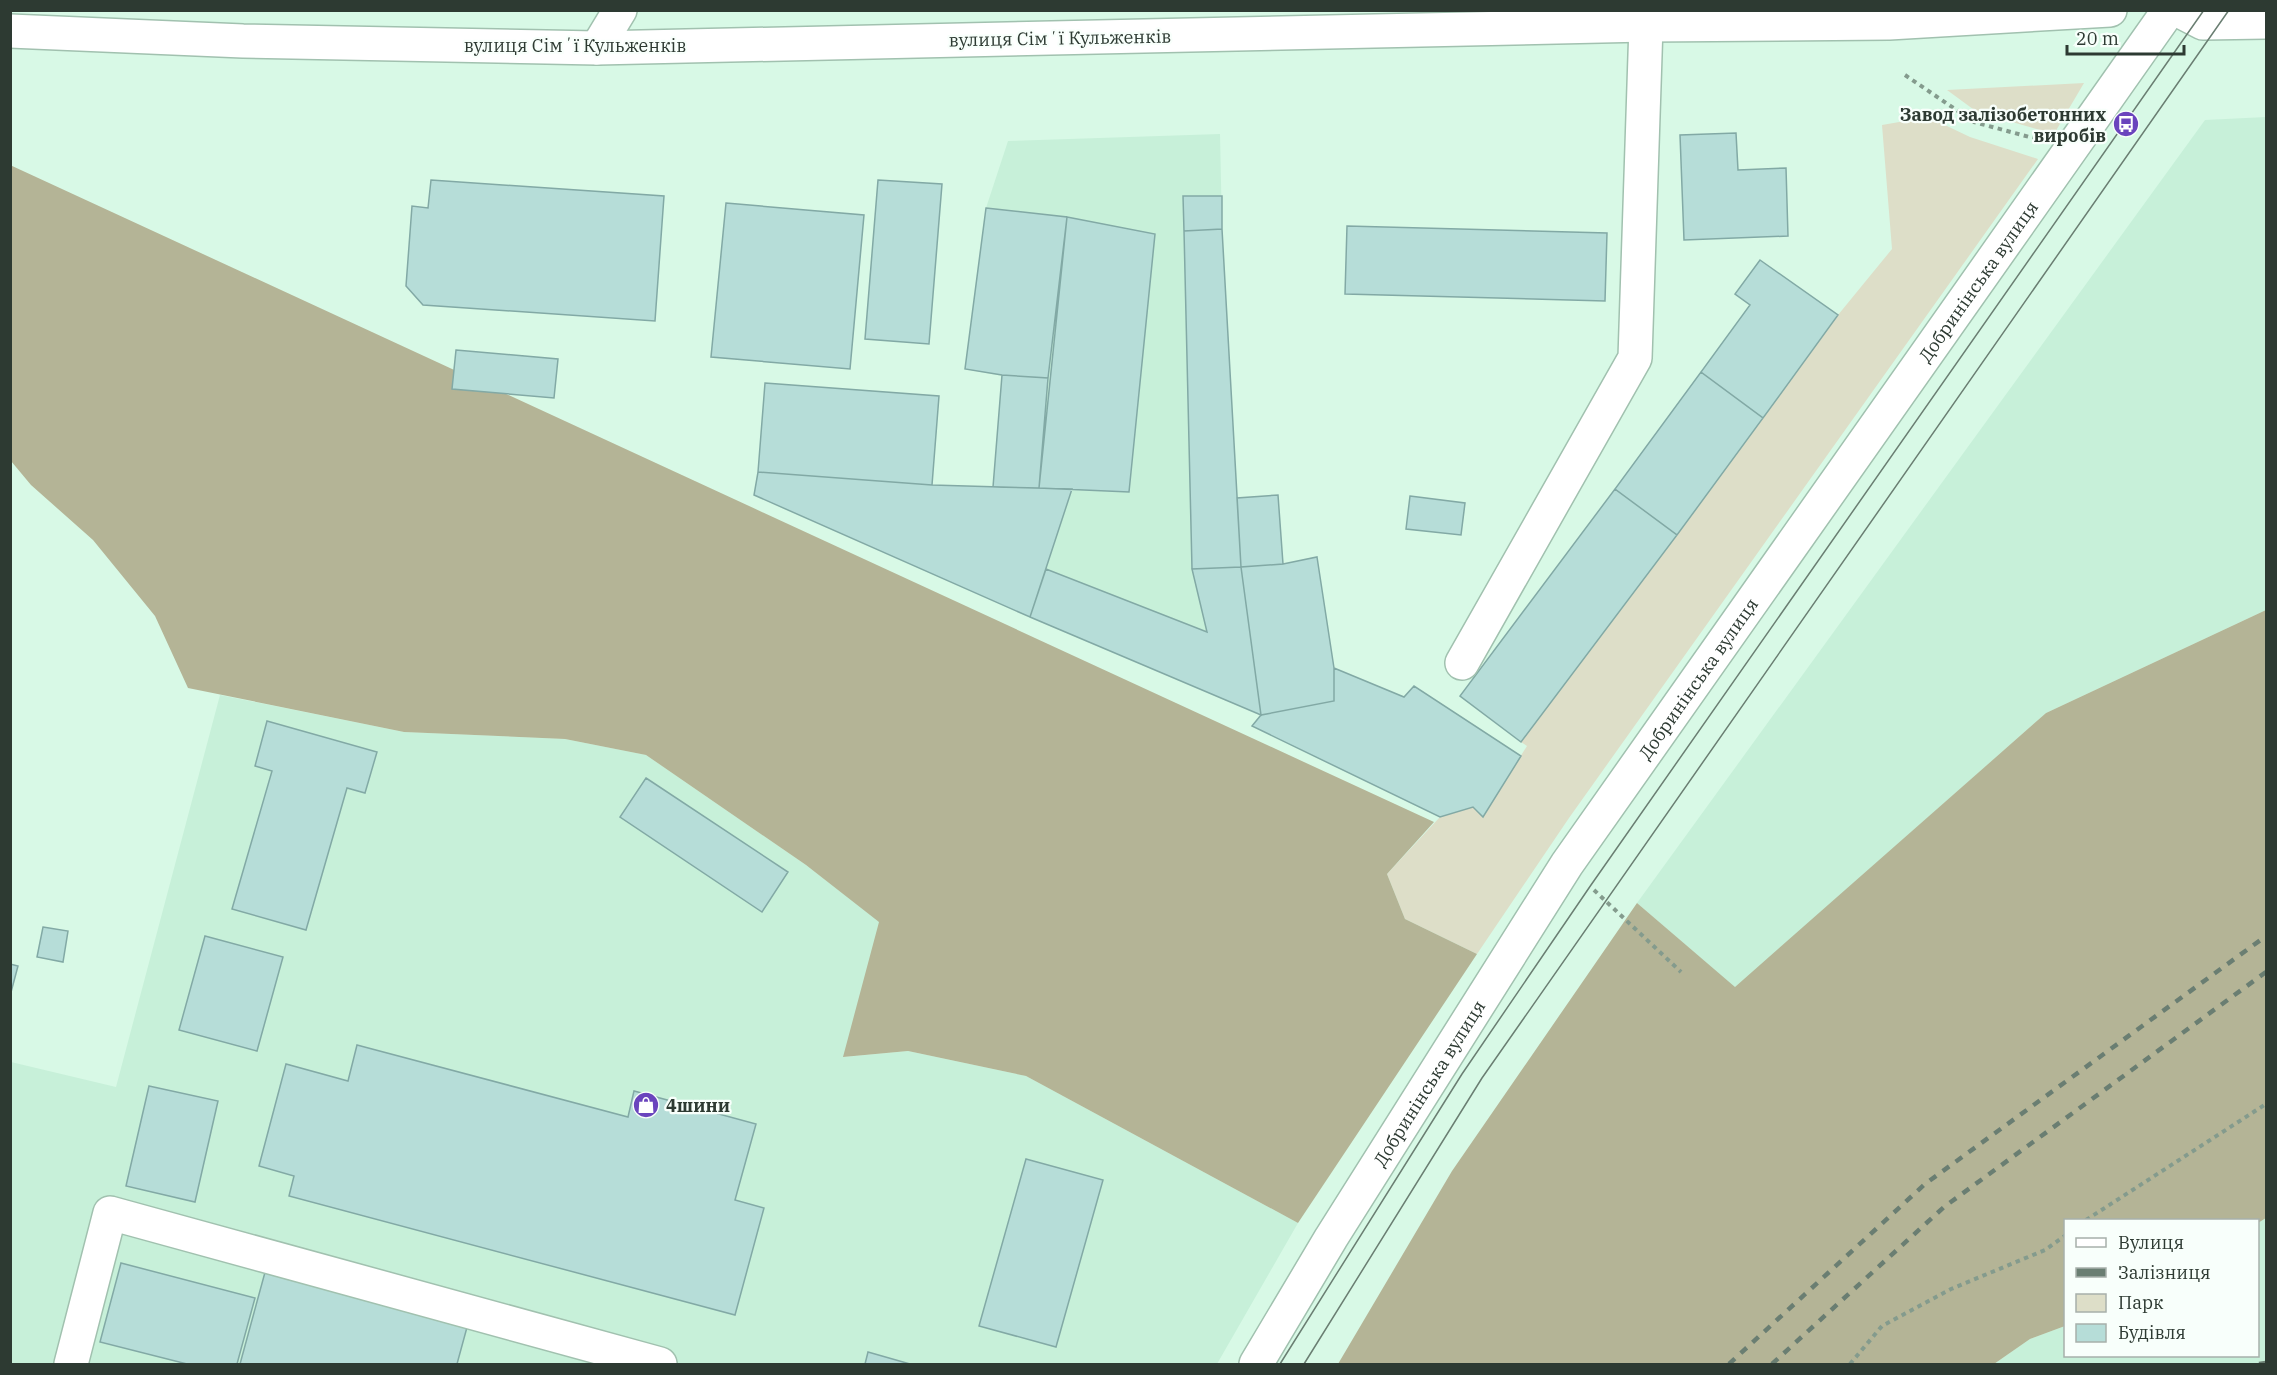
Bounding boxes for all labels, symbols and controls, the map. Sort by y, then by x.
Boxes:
scale bar [2067,18,2184,56]
street label: вулиця Сімʼї Кульженків [948,25,1172,51]
text: 20 m [2076,27,2119,50]
street label: вулиця Сімʼї Кульженків [464,34,686,57]
place label: Завод залізобетонних виробів [1900,103,2106,147]
bus stop icon: Завод залізобетонних виробів [2111,109,2141,139]
street label: Добринінська вулиця [1913,196,2043,366]
street label: Добринінська вулиця [1633,593,1763,763]
street label: Добринінська вулиця [1368,996,1490,1170]
shop icon: 4шини [631,1090,661,1120]
place label: 4шини [666,1094,730,1117]
legend [2064,1219,2259,1357]
text: Вулиця [2118,1231,2184,1254]
text: Залізниця [2118,1261,2211,1284]
text: Парк [2118,1291,2164,1314]
text: Будівля [2118,1321,2186,1344]

